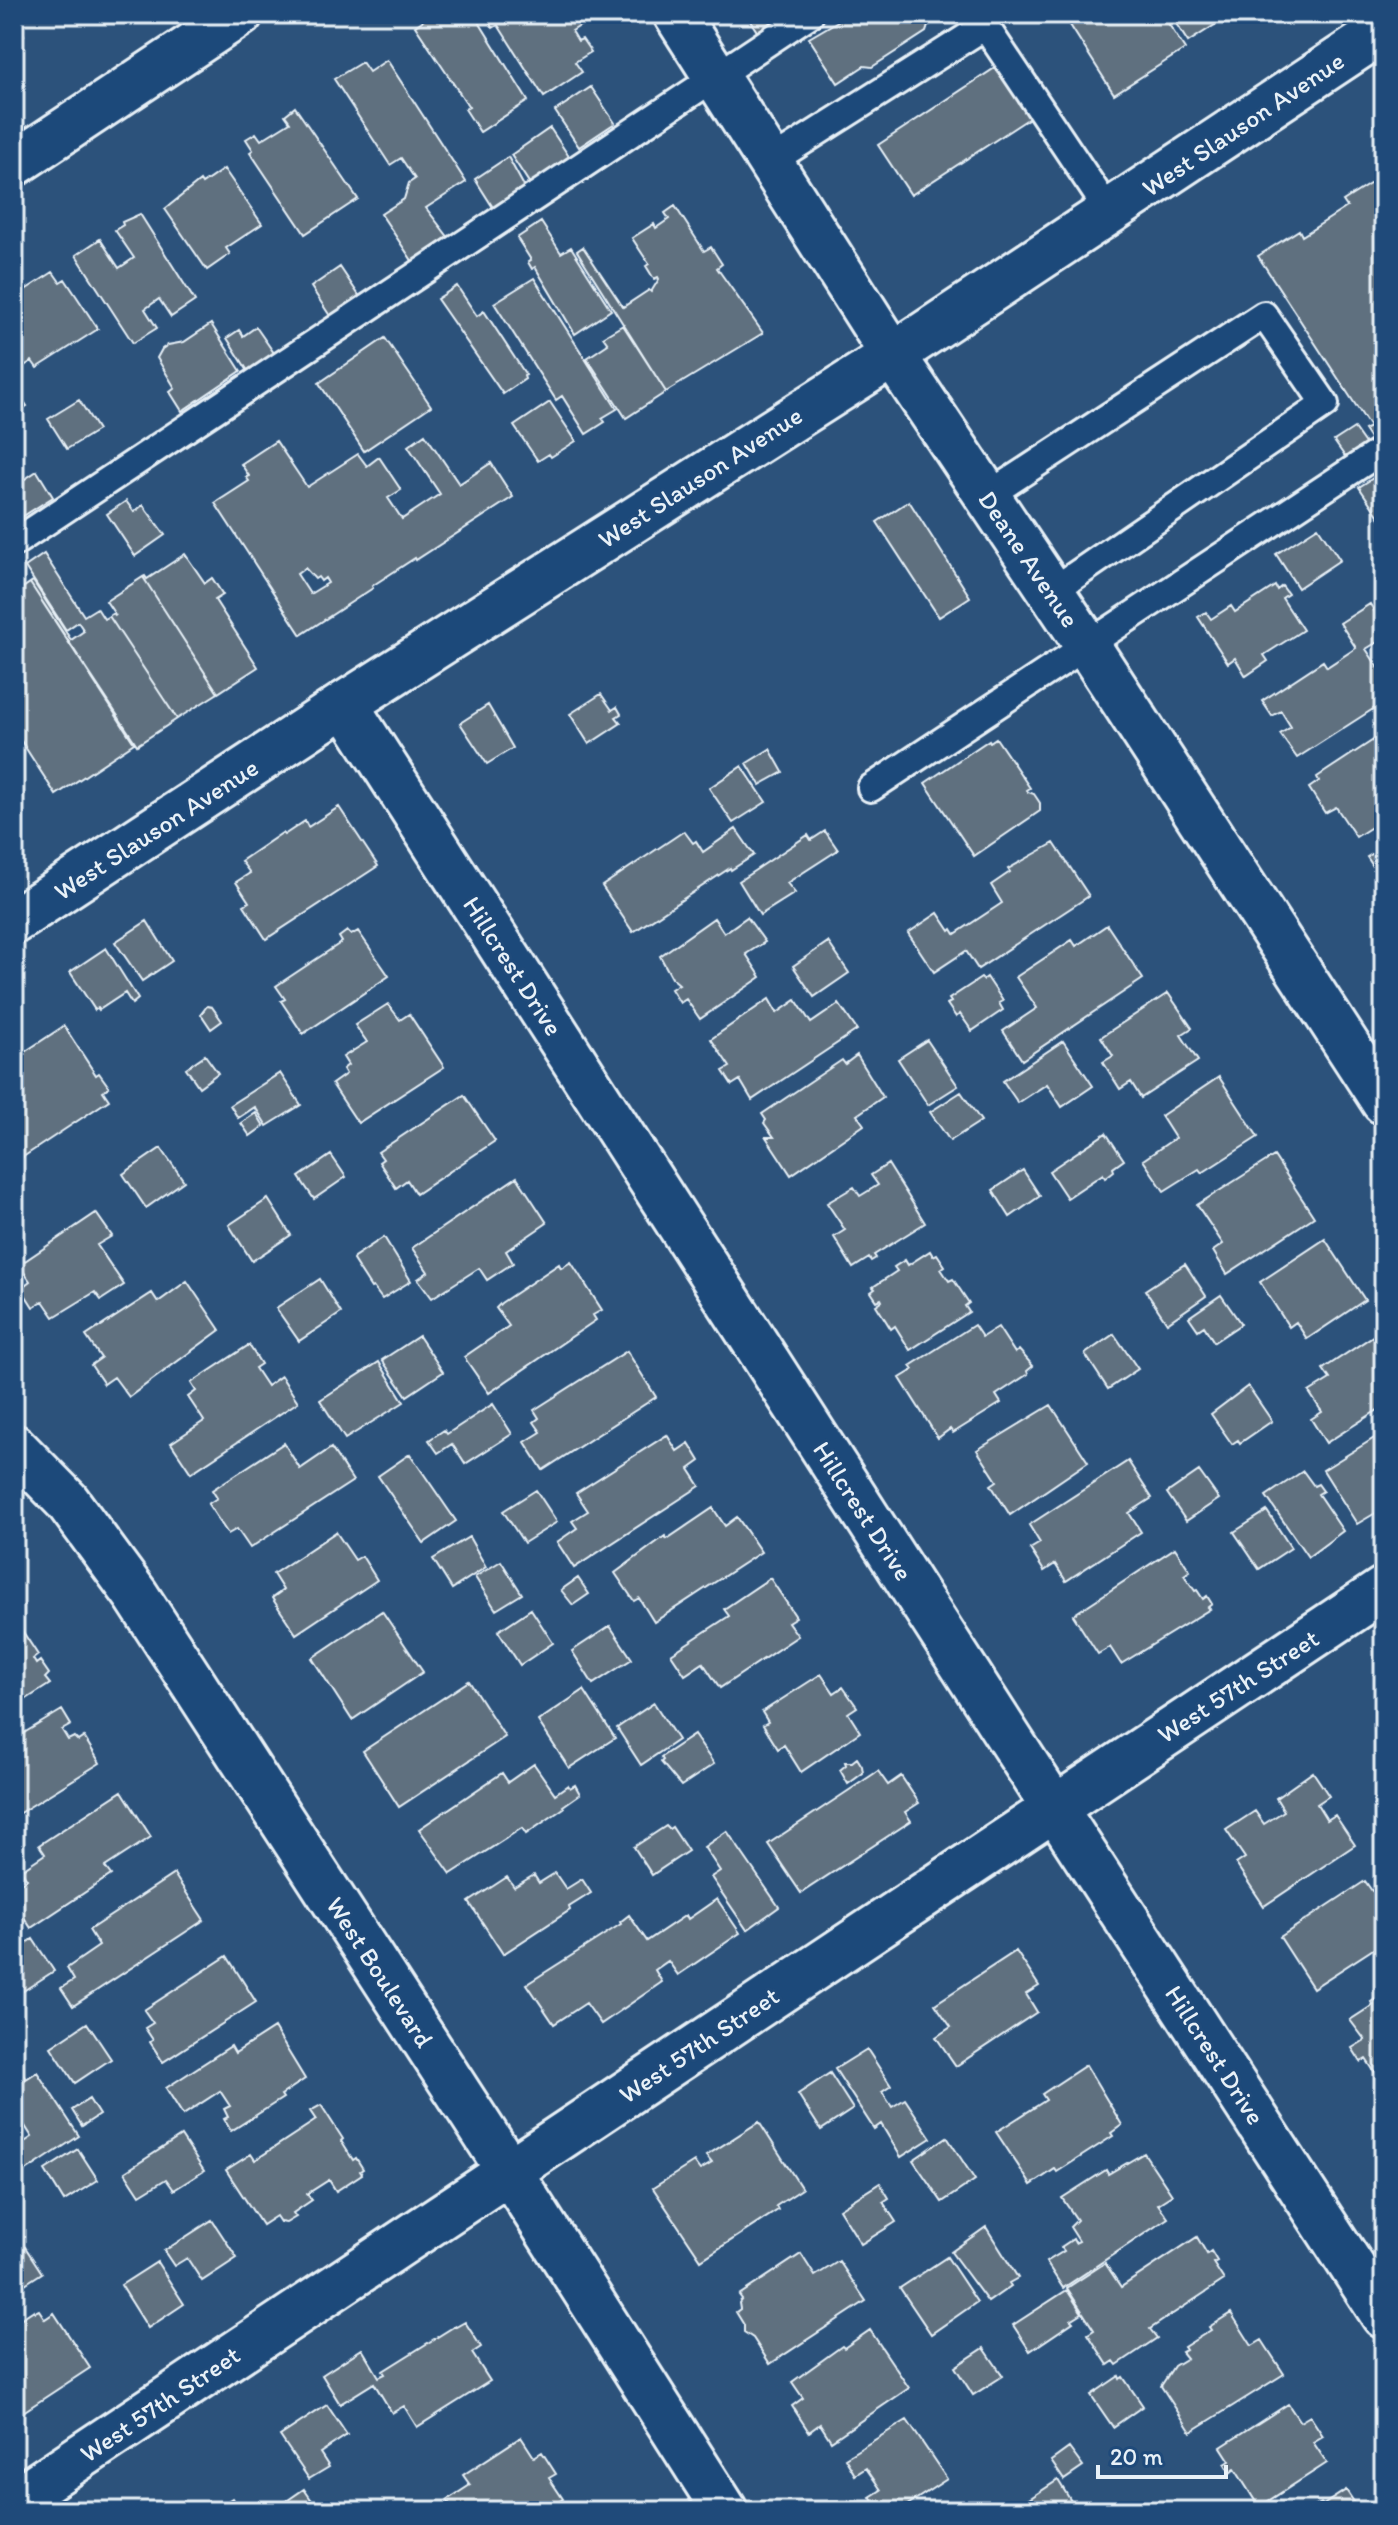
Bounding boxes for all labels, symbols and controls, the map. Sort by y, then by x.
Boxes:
street label: West Slauson Avenue [1136,44,1350,204]
street label: West Slauson Avenue [592,399,808,555]
street label: Deane Avenue [972,485,1086,633]
street label: West Slauson Avenue [48,751,264,907]
street label: Hillcrest Drive [456,890,570,1042]
street label: Hillcrest Drive [806,1435,920,1587]
street label: West 57th Street [1151,1622,1325,1750]
street label: West Boulevard [319,1891,441,2053]
street label: Hillcrest Drive [1158,1979,1272,2131]
street label: West 57th Street [613,1980,785,2110]
street label: West 57th Street [74,2339,246,2469]
scale bar [1098,2429,1226,2479]
text: 20 m [1110,2442,1163,2471]

